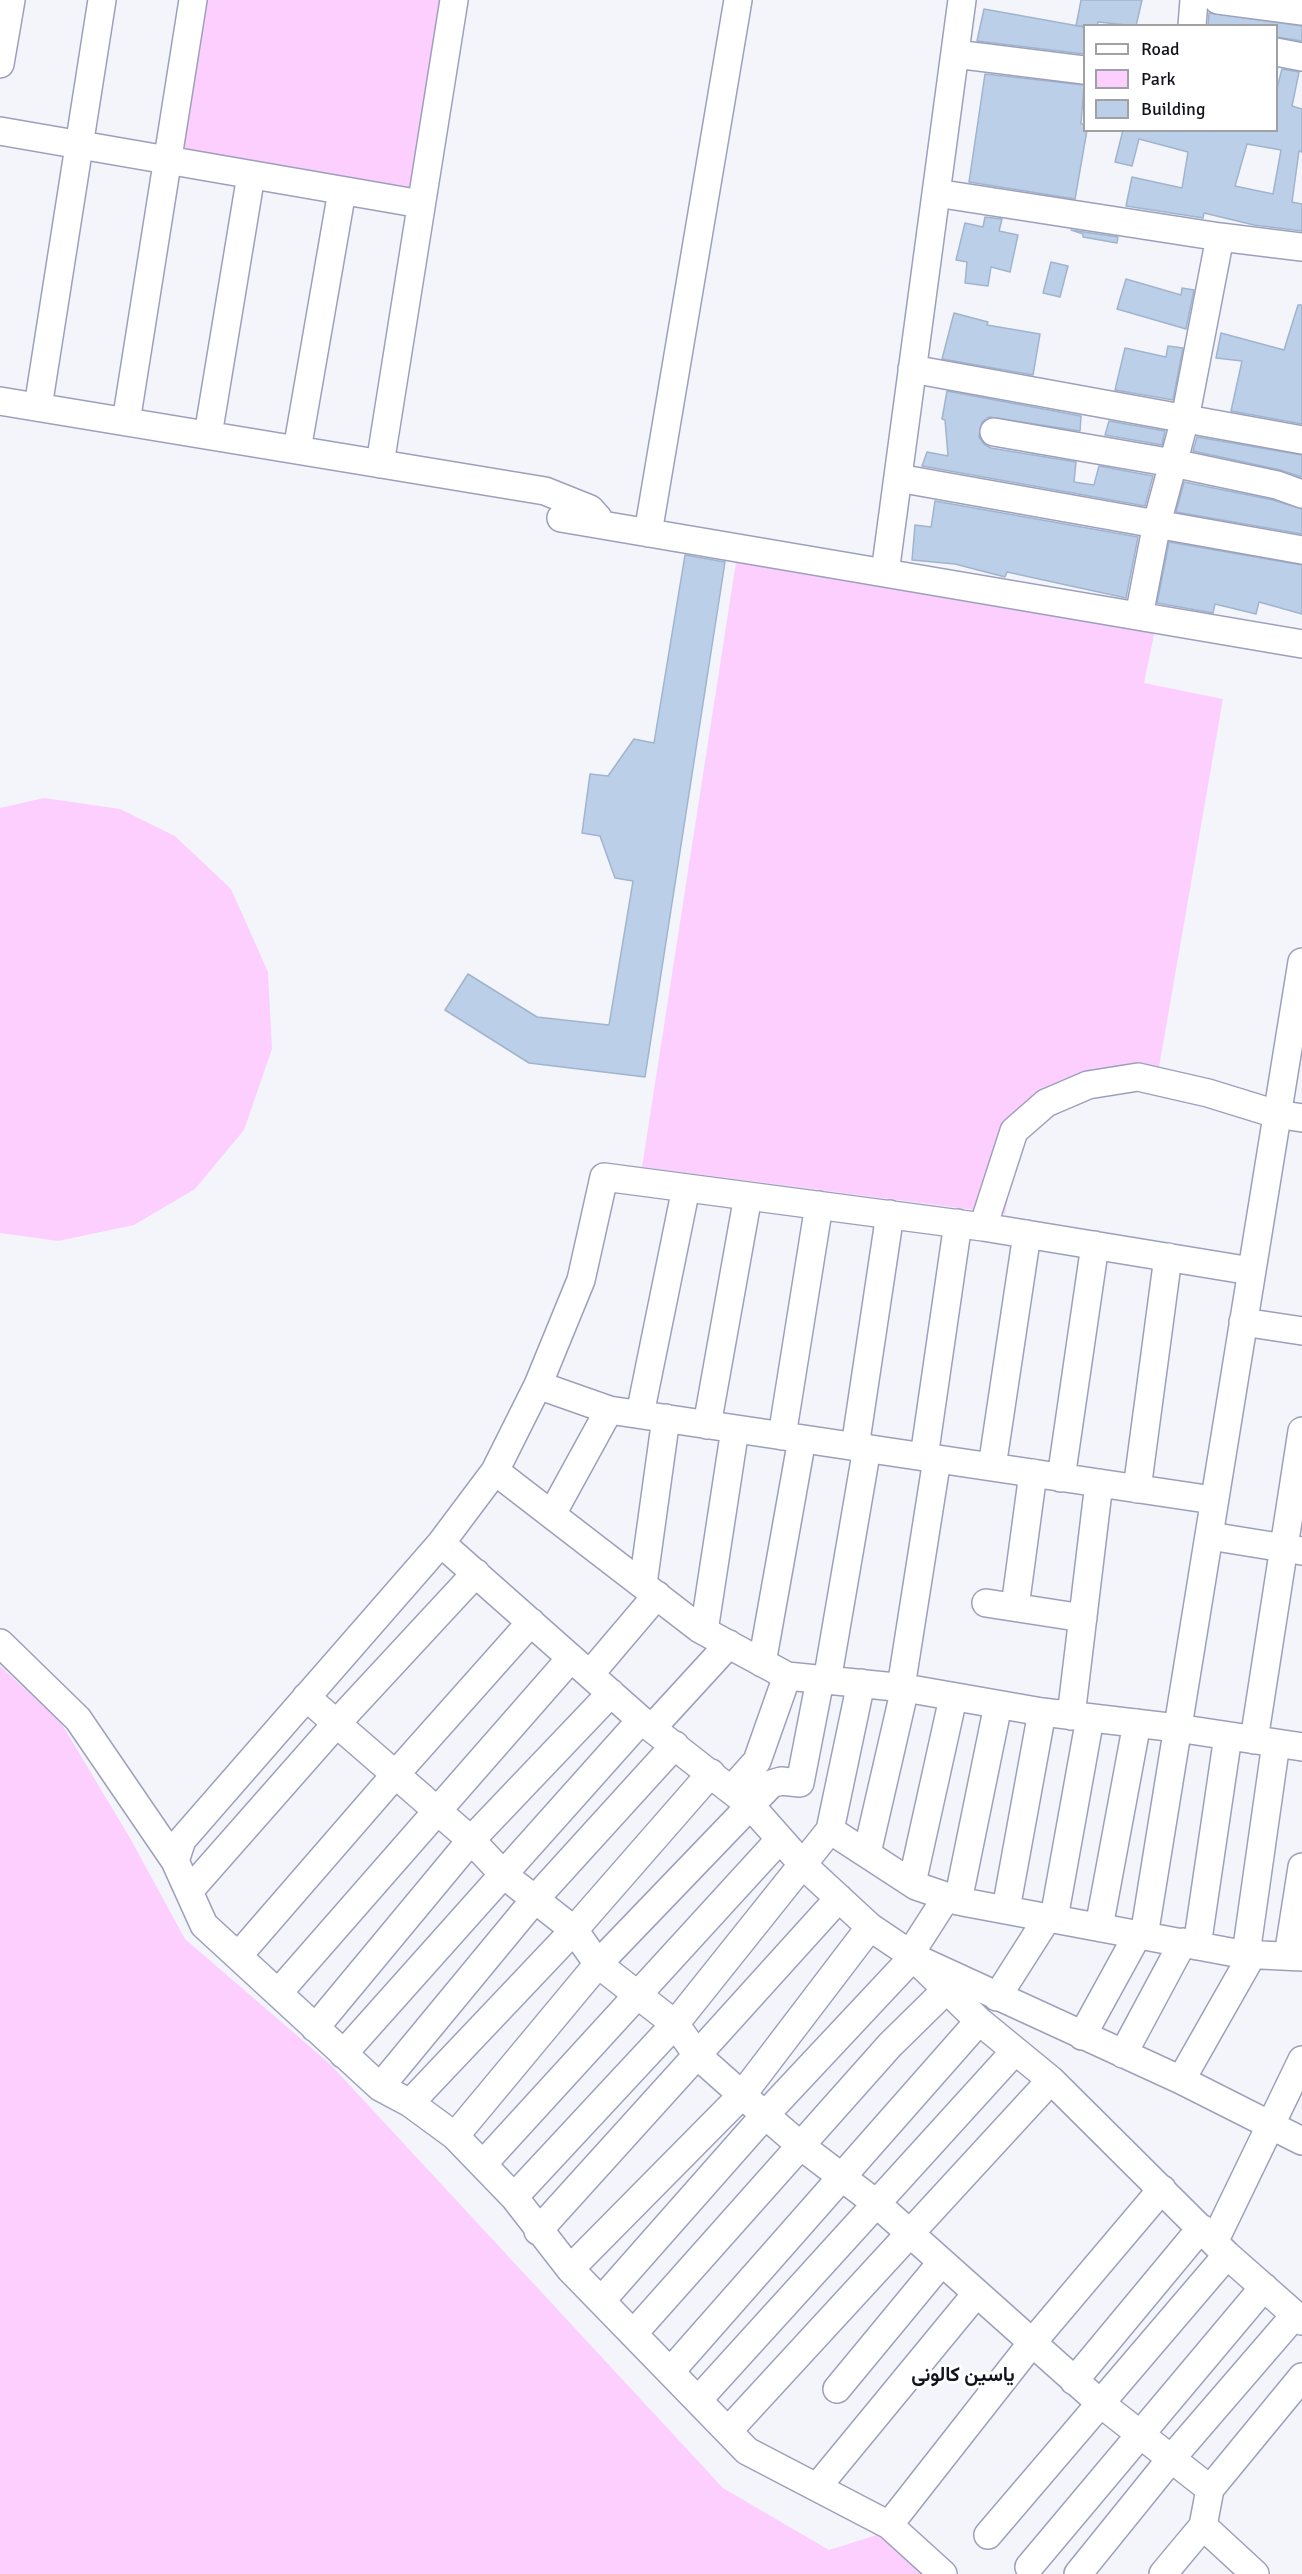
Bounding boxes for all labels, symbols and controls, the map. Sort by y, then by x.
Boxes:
legend [1083,24,1278,132]
text: Road [1141,38,1180,60]
text: Park [1141,68,1176,90]
text: Building [1141,98,1205,120]
district label: یاسین کالونی [911,2364,1015,2388]

